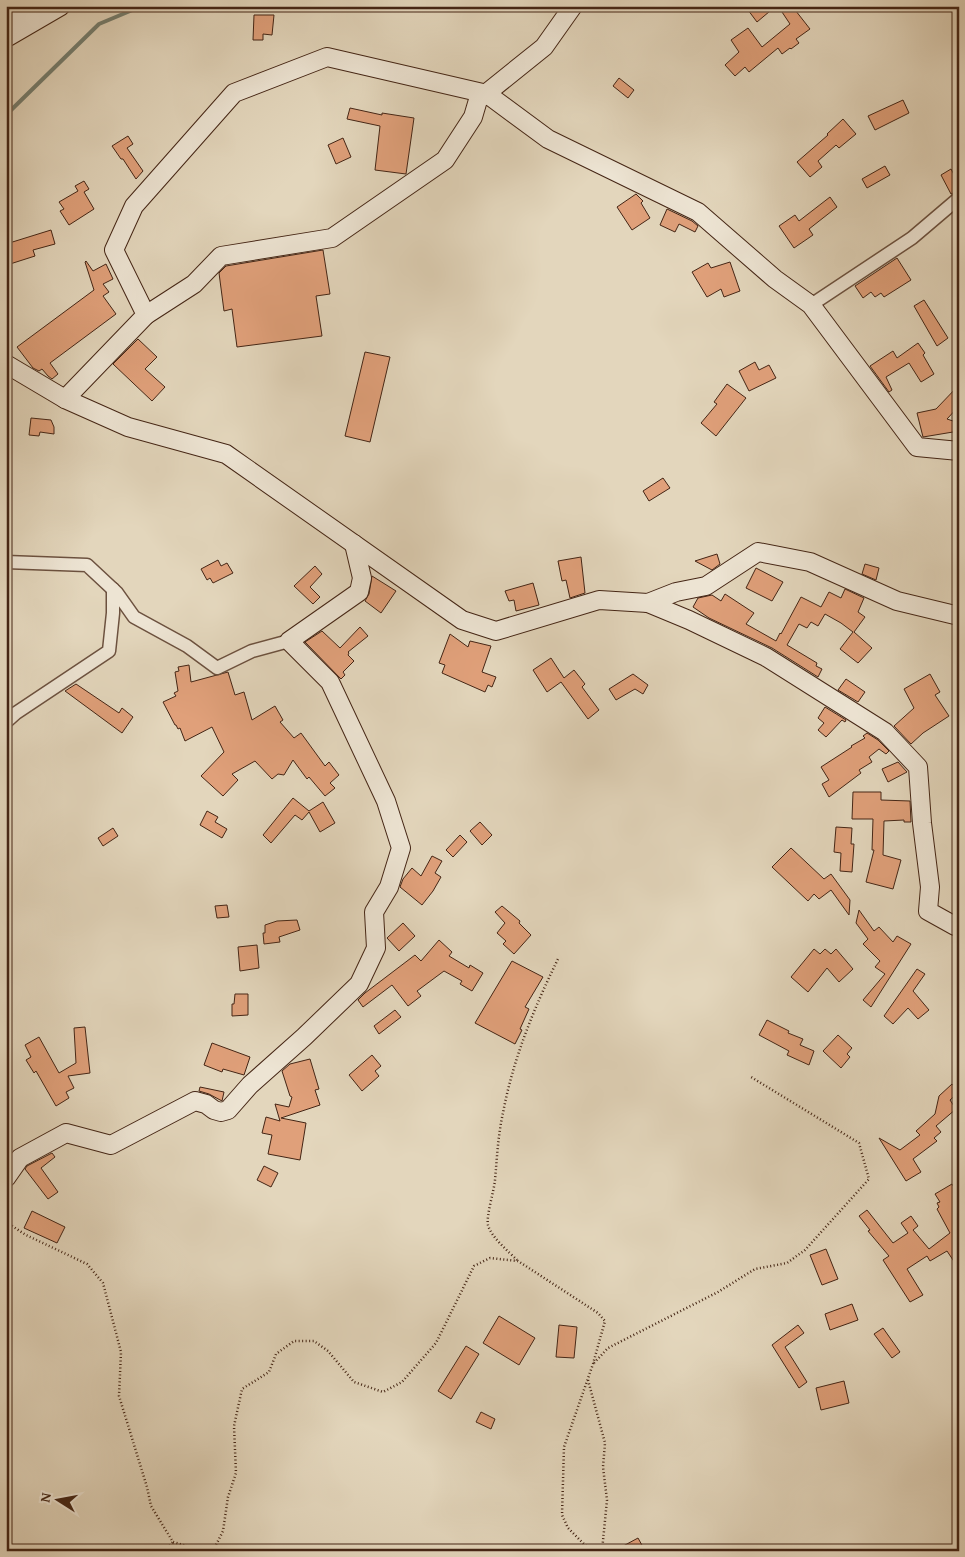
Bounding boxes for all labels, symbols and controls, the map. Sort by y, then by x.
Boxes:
north arrow [32,1474,82,1524]
text: N [35,1490,56,1504]

